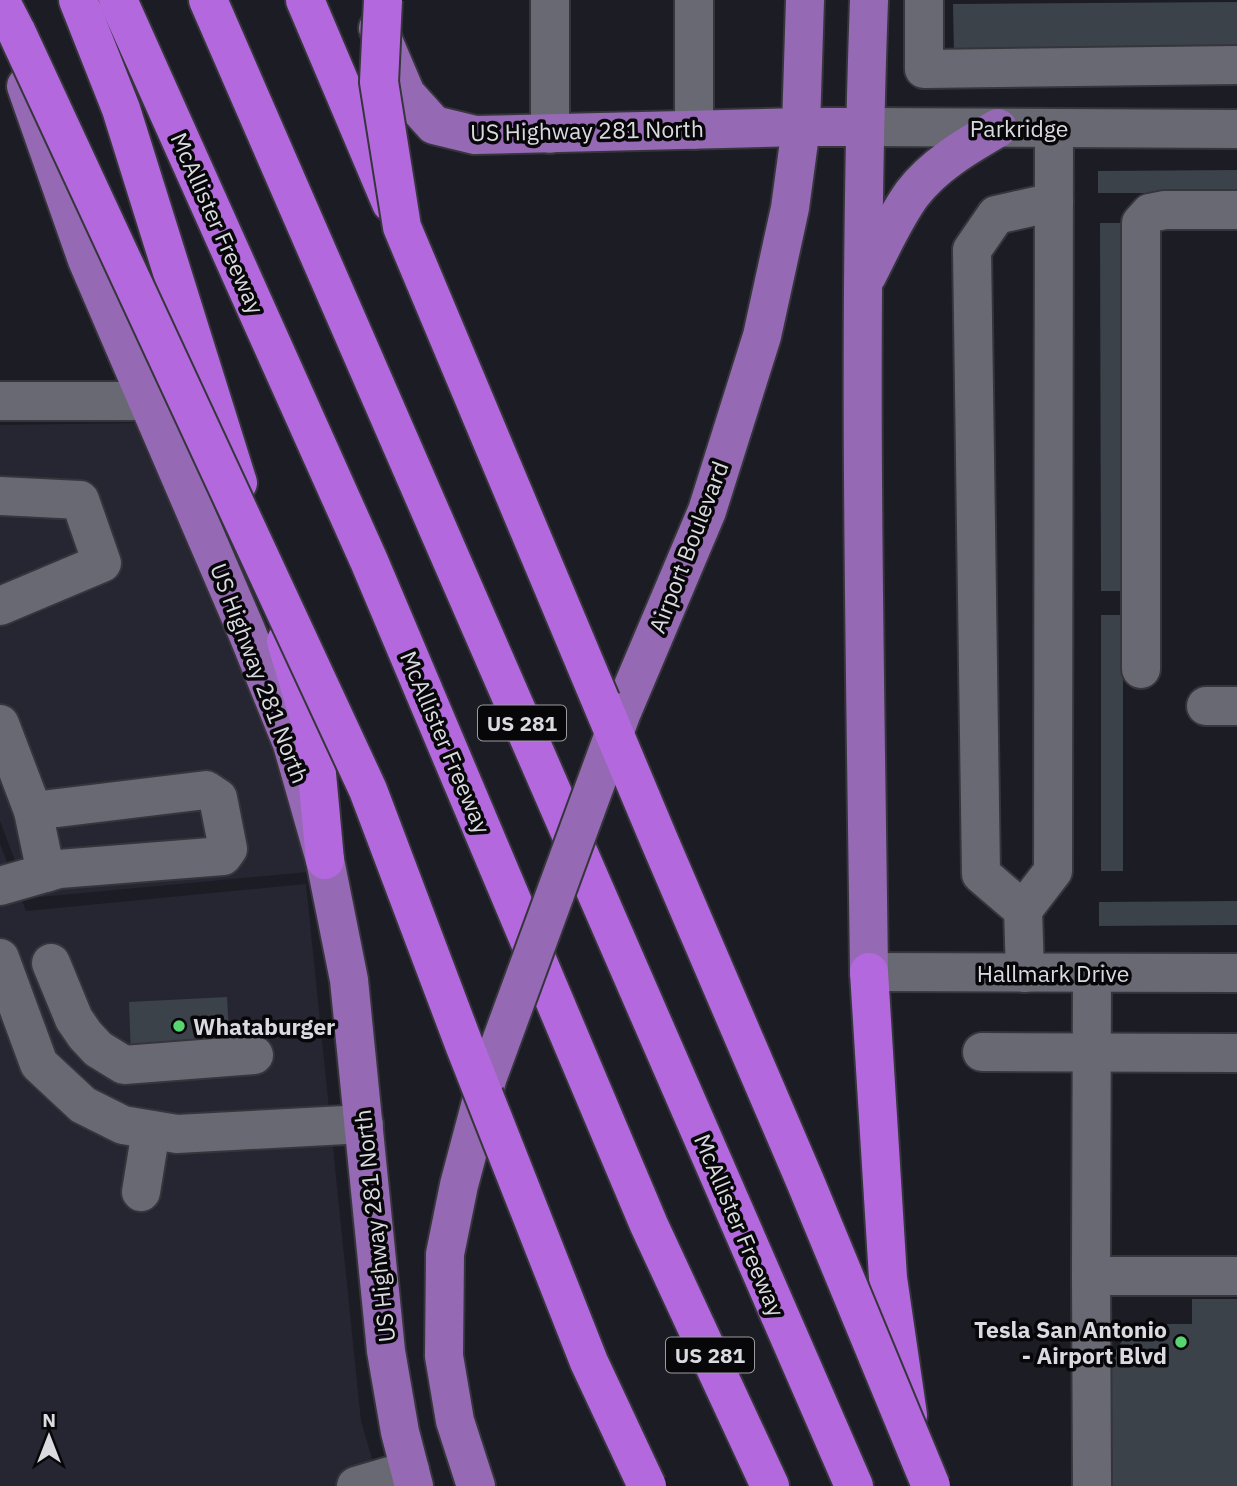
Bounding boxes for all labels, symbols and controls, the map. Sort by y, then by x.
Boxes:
street label: US Highway 281 North [470,113,704,147]
street label: Parkridge [970,113,1068,143]
street label: McAllister Freeway [164,127,272,319]
street label: Airport Boulevard [641,457,735,637]
street label: US Highway 281 North [204,559,316,787]
street label: McAllister Freeway [394,646,498,838]
road number: US 281 [478,706,566,740]
street label: Hallmark Drive [977,958,1129,988]
place label: Whataburger [193,1011,335,1041]
marker: Whataburger [171,1018,187,1034]
street label: US Highway 281 North [347,1108,401,1344]
street label: McAllister Freeway [688,1129,792,1321]
place label: Tesla San Antonio - Airport Blvd [974,1314,1167,1370]
marker: Tesla San Antonio - Airport Blvd [1173,1334,1189,1350]
road number: US 281 [666,1338,754,1372]
north arrow [14,1402,84,1472]
text: N [42,1408,56,1432]

